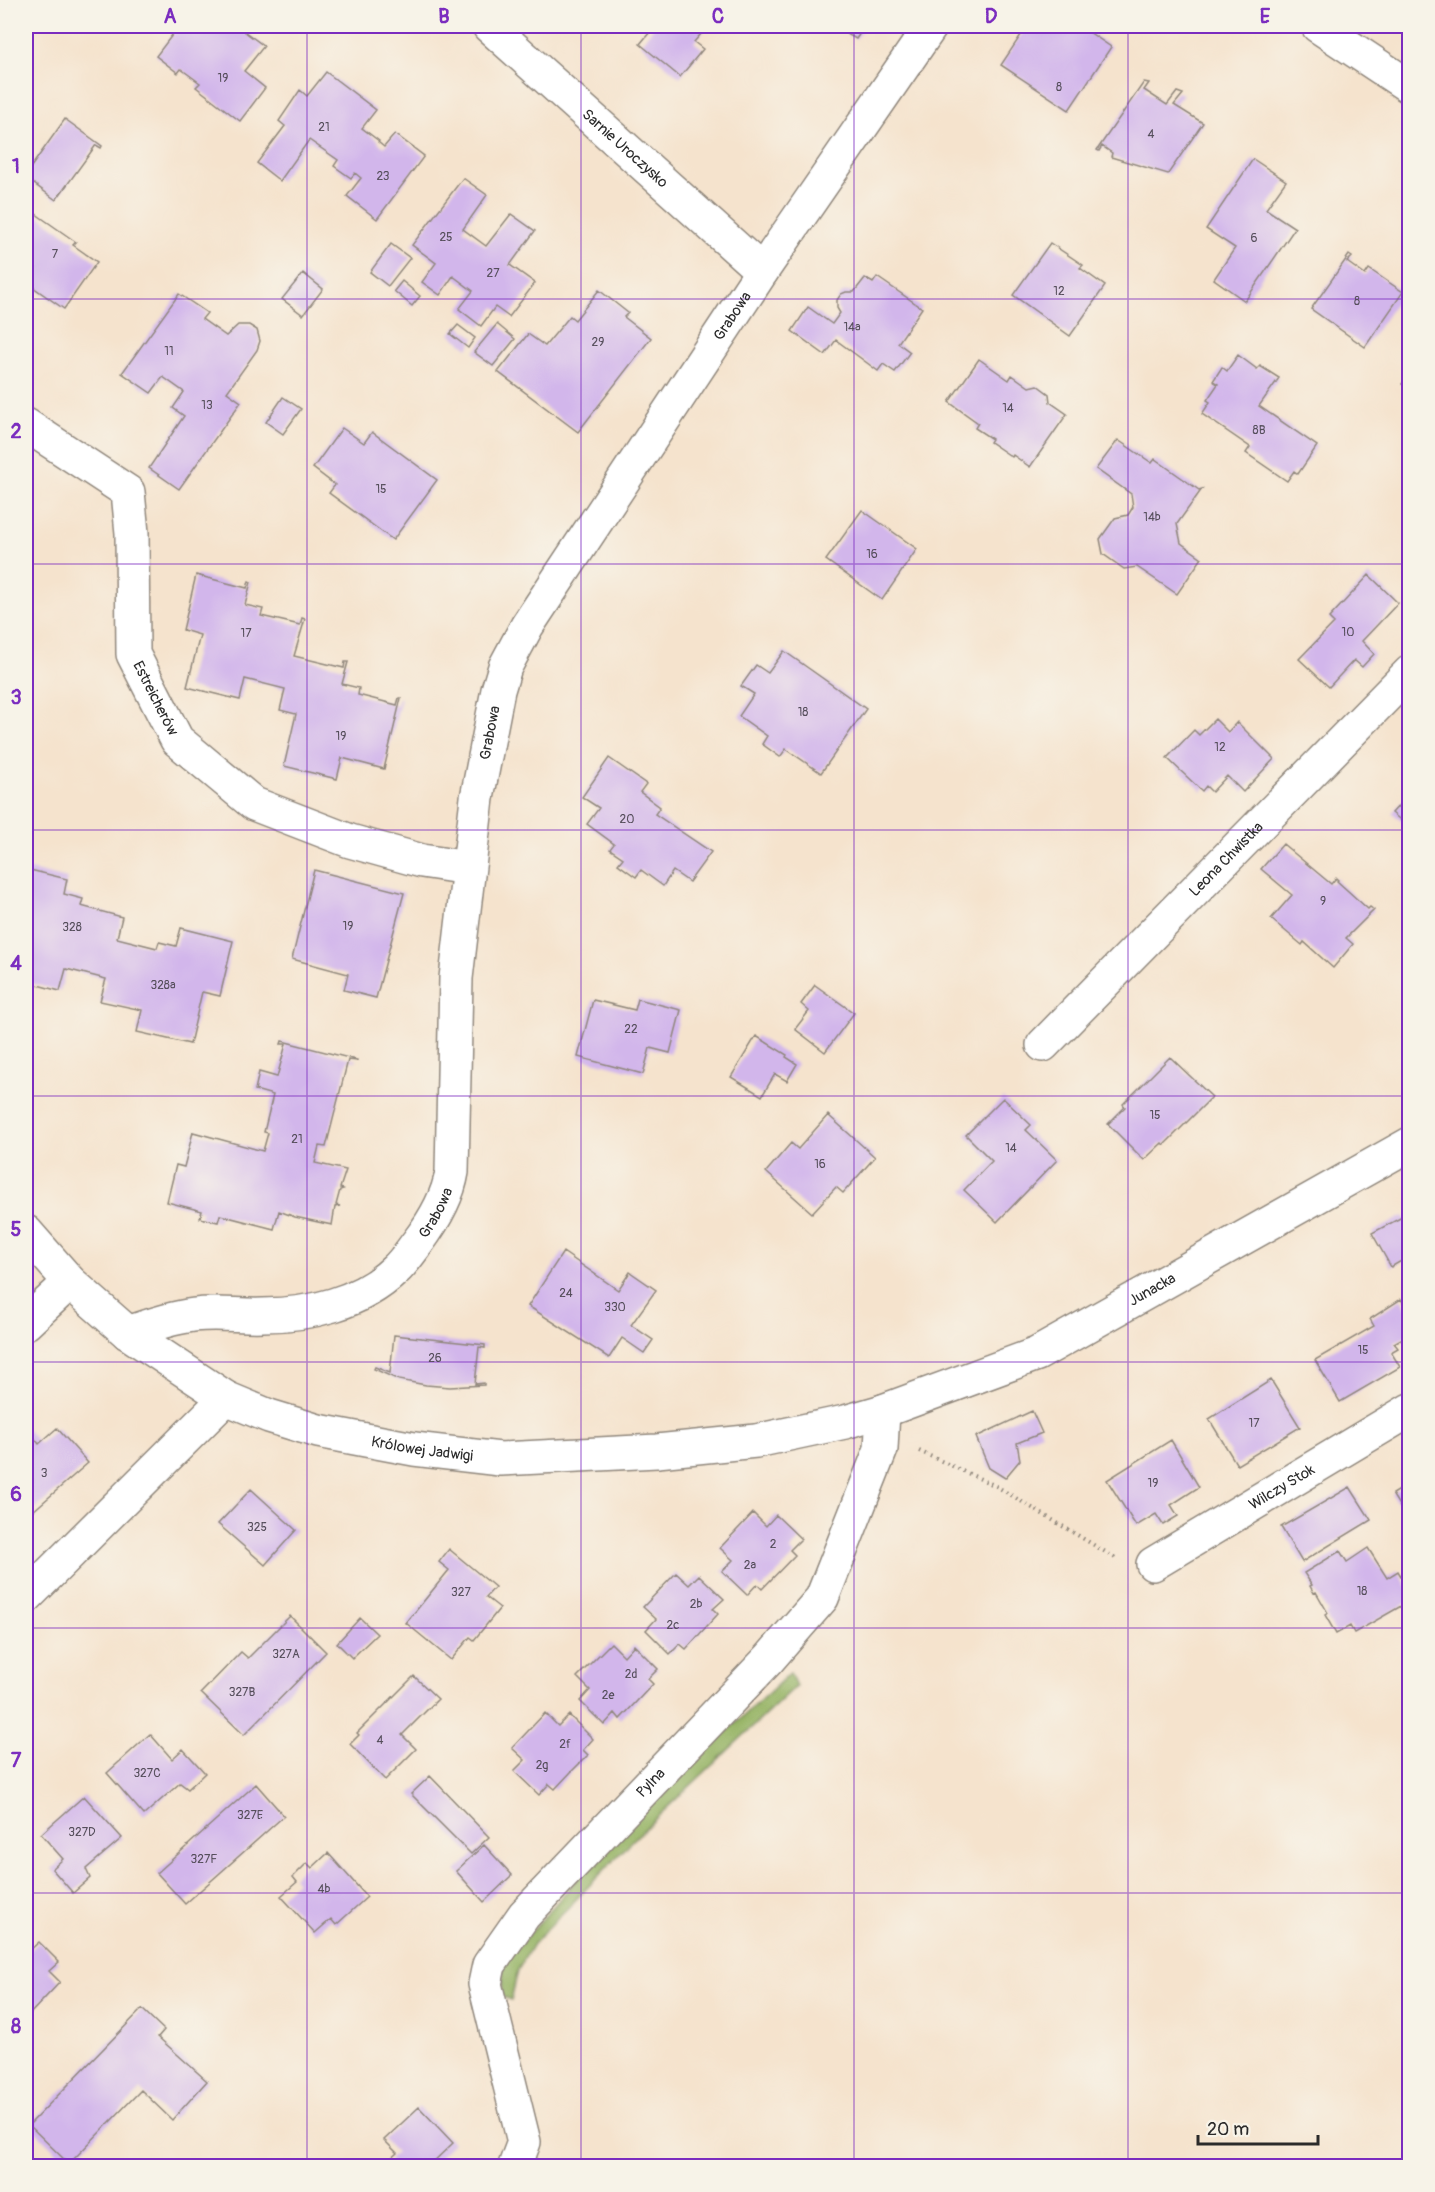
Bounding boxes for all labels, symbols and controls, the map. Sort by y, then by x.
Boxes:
text: A [164,4,177,29]
text: B [438,4,450,29]
text: C [712,4,724,29]
text: D [985,4,998,29]
text: E [1260,4,1271,29]
house number: 19 [218,71,228,86]
house number: 8 [1056,80,1062,95]
street label: Sarnie Uroczysko [578,105,672,192]
house number: 21 [318,120,330,135]
house number: 4 [1148,127,1155,142]
text: 1 [12,154,20,179]
house number: 23 [376,169,390,184]
house number: 25 [439,230,453,245]
house number: 6 [1251,231,1258,246]
house number: 7 [52,247,59,262]
house number: 27 [486,266,500,281]
house number: 12 [1053,284,1065,299]
street label: Grabowa [709,288,755,344]
house number: 8 [1354,294,1360,309]
house number: 14a [843,320,861,335]
house number: 29 [592,335,604,350]
house number: 11 [164,344,174,359]
house number: 13 [201,398,213,413]
house number: 14 [1002,401,1014,416]
text: 2 [10,419,22,444]
house number: 8B [1253,423,1266,438]
house number: 15 [375,482,387,497]
house number: 14b [1143,510,1161,525]
house number: 16 [866,547,878,562]
house number: 10 [1342,625,1354,640]
house number: 17 [240,626,252,641]
street label: Estreicherów [129,658,183,739]
text: 3 [10,685,22,710]
street label: Grabowa [475,704,504,761]
house number: 18 [798,705,808,720]
house number: 19 [336,729,346,744]
house number: 12 [1214,740,1226,755]
house number: 20 [620,812,634,827]
street label: Leona Chwistka [1185,817,1267,900]
house number: 9 [1320,894,1326,909]
house number: 19 [343,919,353,934]
house number: 328 [62,920,82,935]
text: 4 [10,951,22,976]
house number: 328a [150,978,176,993]
house number: 22 [624,1022,638,1037]
house number: 15 [1149,1108,1161,1123]
house number: 21 [291,1132,303,1147]
house number: 14 [1005,1141,1017,1156]
house number: 16 [814,1157,826,1172]
street label: Grabowa [414,1185,457,1242]
text: 5 [11,1217,22,1242]
street label: Junacka [1125,1268,1179,1310]
house number: 24 [559,1286,573,1301]
house number: 330 [604,1300,626,1315]
house number: 15 [1357,1343,1369,1358]
house number: 26 [428,1351,442,1366]
house number: 17 [1248,1416,1260,1431]
street label: Królowej Jadwigi [370,1432,475,1465]
street label: Wilczy Stok [1245,1460,1319,1514]
house number: 3 [41,1466,48,1481]
house number: 19 [1148,1476,1158,1491]
text: 6 [10,1482,22,1507]
house number: 325 [247,1520,267,1535]
house number: 2 [770,1537,777,1552]
house number: 2a [744,1558,757,1573]
house number: 18 [1357,1584,1367,1599]
house number: 327 [451,1585,472,1600]
house number: 2b [690,1597,702,1612]
house number: 2c [667,1618,679,1633]
house number: 327A [272,1647,300,1662]
house number: 2d [625,1667,637,1682]
house number: 327B [229,1685,255,1700]
house number: 2e [602,1688,614,1703]
house number: 4 [377,1733,384,1748]
house number: 2f [559,1737,571,1752]
text: 7 [11,1748,22,1773]
house number: 2g [536,1758,548,1773]
street label: Pylna [632,1764,669,1801]
house number: 327C [133,1766,161,1781]
house number: 327E [237,1808,263,1823]
house number: 327D [68,1825,96,1840]
house number: 327F [191,1852,217,1867]
house number: 4b [318,1882,331,1897]
text: 8 [11,2014,21,2039]
scale bar [1198,2108,1318,2146]
text: 20 m [1207,2118,1249,2141]

